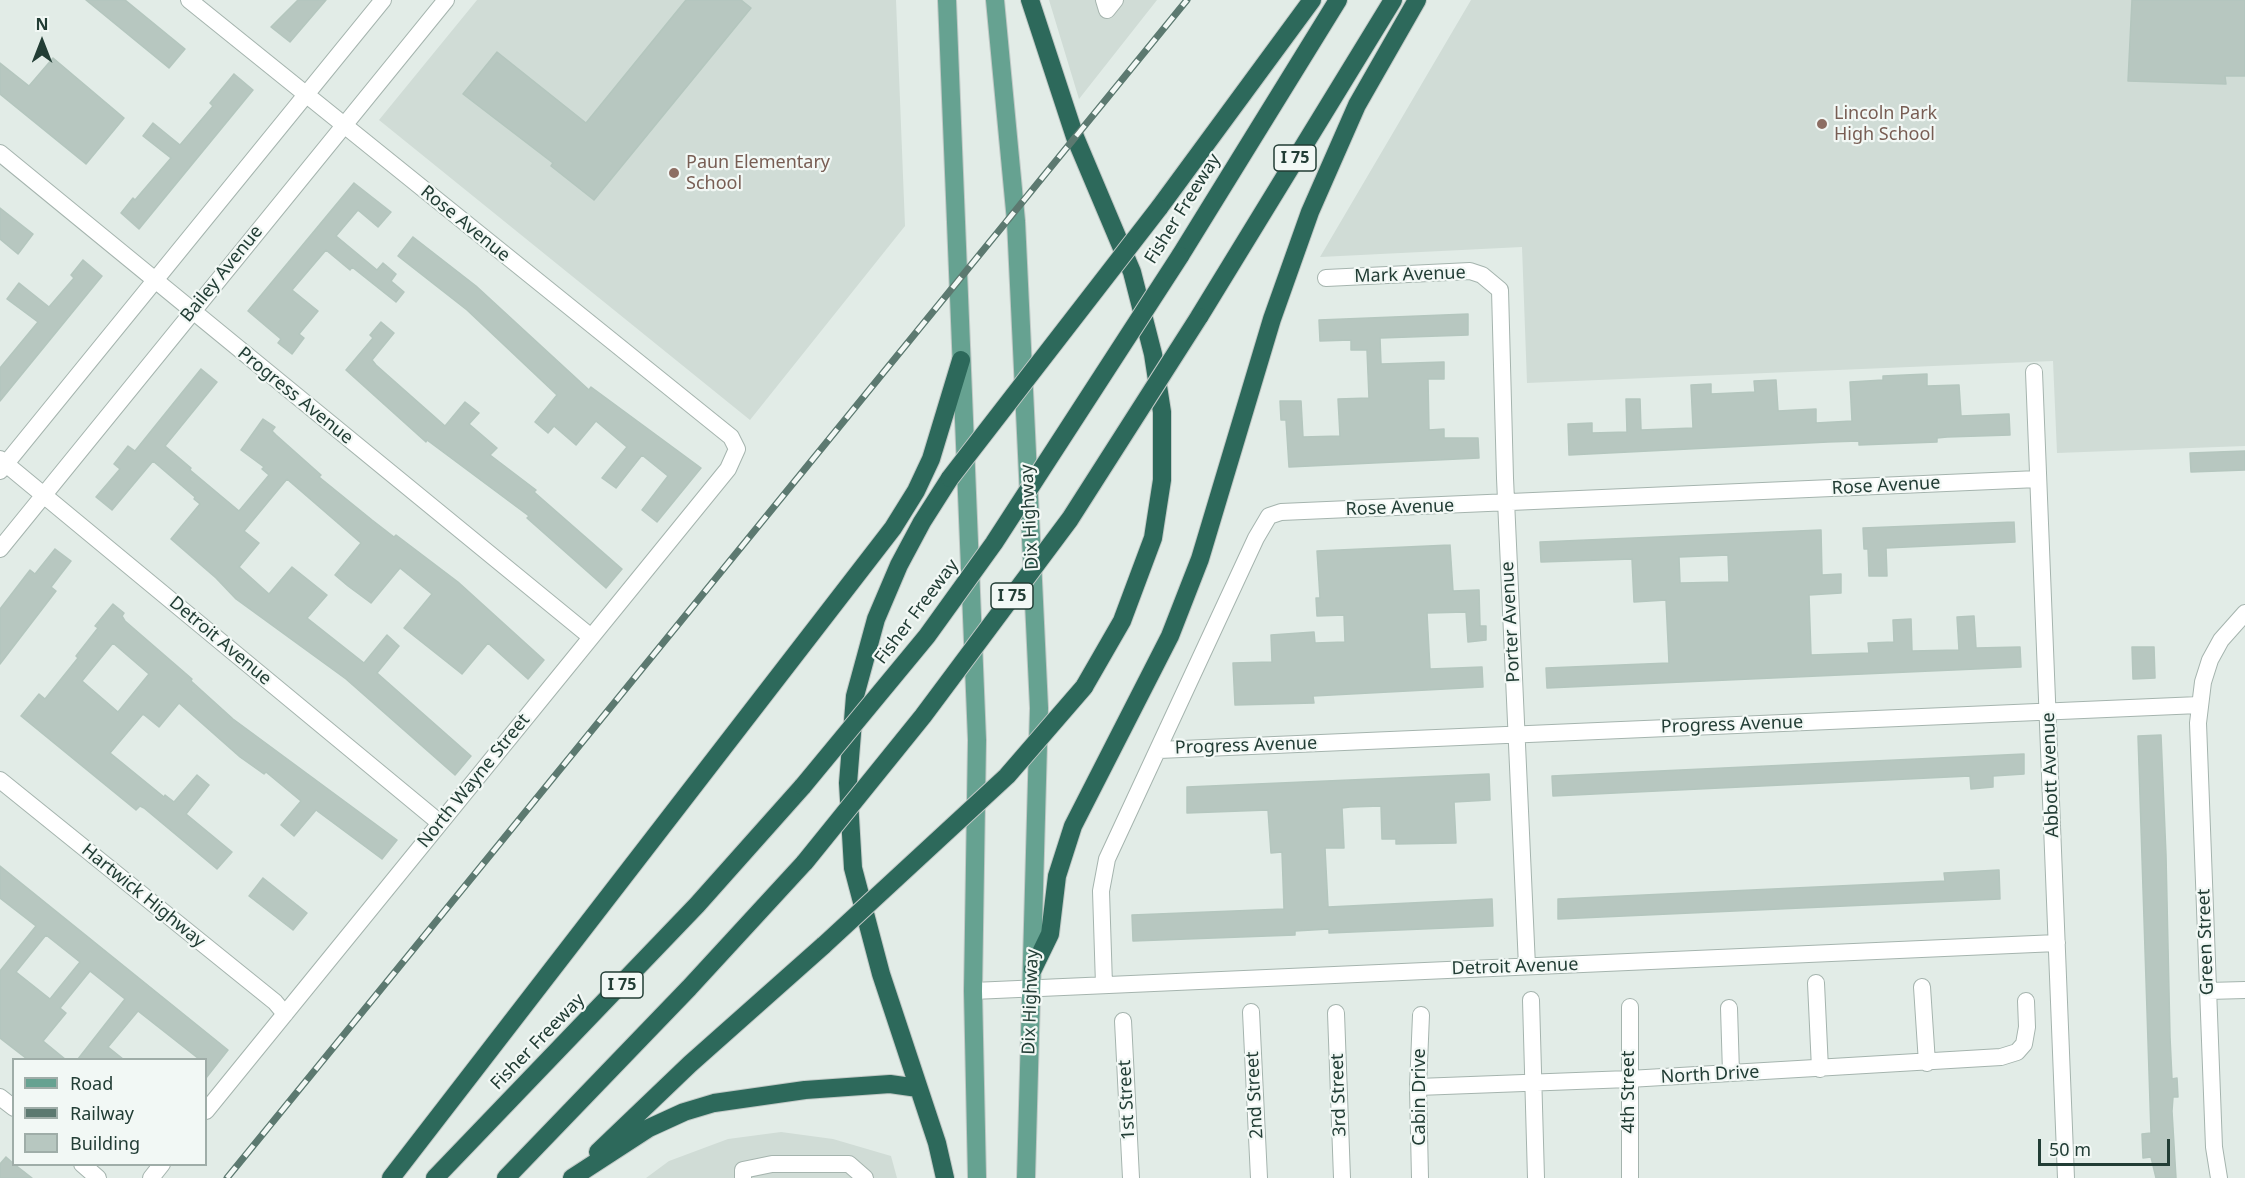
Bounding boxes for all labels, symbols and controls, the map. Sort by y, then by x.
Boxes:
north arrow [12,12,72,72]
text: N [35,13,49,35]
place label: Lincoln Park High School [1834,103,1937,146]
marker: Lincoln Park High School [1815,117,1829,131]
road number: I 75 [1274,145,1316,171]
street label: Fisher Freeway [1141,150,1225,268]
place label: Paun Elementary School [686,152,830,195]
marker: Paun Elementary School [667,166,681,180]
street label: Rose Avenue [416,181,514,267]
street label: Bailey Avenue [176,221,268,327]
street label: Mark Avenue [1354,262,1466,288]
street label: Progress Avenue [233,343,357,449]
street label: Dix Highway [1016,464,1044,570]
street label: Rose Avenue [1831,472,1941,500]
street label: Rose Avenue [1345,495,1455,521]
street label: Fisher Freeway [871,555,963,669]
street label: Porter Avenue [1497,561,1525,683]
road number: I 75 [991,583,1033,609]
street label: Detroit Avenue [165,592,275,690]
street label: North Wayne Street [413,710,535,852]
street label: Progress Avenue [1661,712,1803,738]
street label: Abbott Avenue [2038,712,2064,838]
street label: Progress Avenue [1175,733,1317,759]
street label: Hartwick Highway [77,840,209,952]
street label: Green Street [2193,888,2219,996]
street label: Dix Highway [1018,949,1044,1055]
street label: Detroit Avenue [1451,954,1579,980]
road number: I 75 [601,972,643,998]
street label: Fisher Freeway [487,989,589,1095]
street label: Cabin Drive [1409,1048,1431,1146]
street label: 2nd Street [1242,1051,1268,1139]
street label: 4th Street [1618,1051,1640,1133]
street label: 3rd Street [1327,1053,1351,1137]
legend [12,1058,207,1166]
street label: 1st Street [1114,1059,1140,1141]
street label: North Drive [1660,1062,1760,1088]
text: Road [70,1071,113,1095]
text: Railway [70,1101,134,1125]
scale bar [2041,1127,2173,1165]
text: Building [70,1131,140,1155]
text: 50 m [2049,1137,2091,1161]

